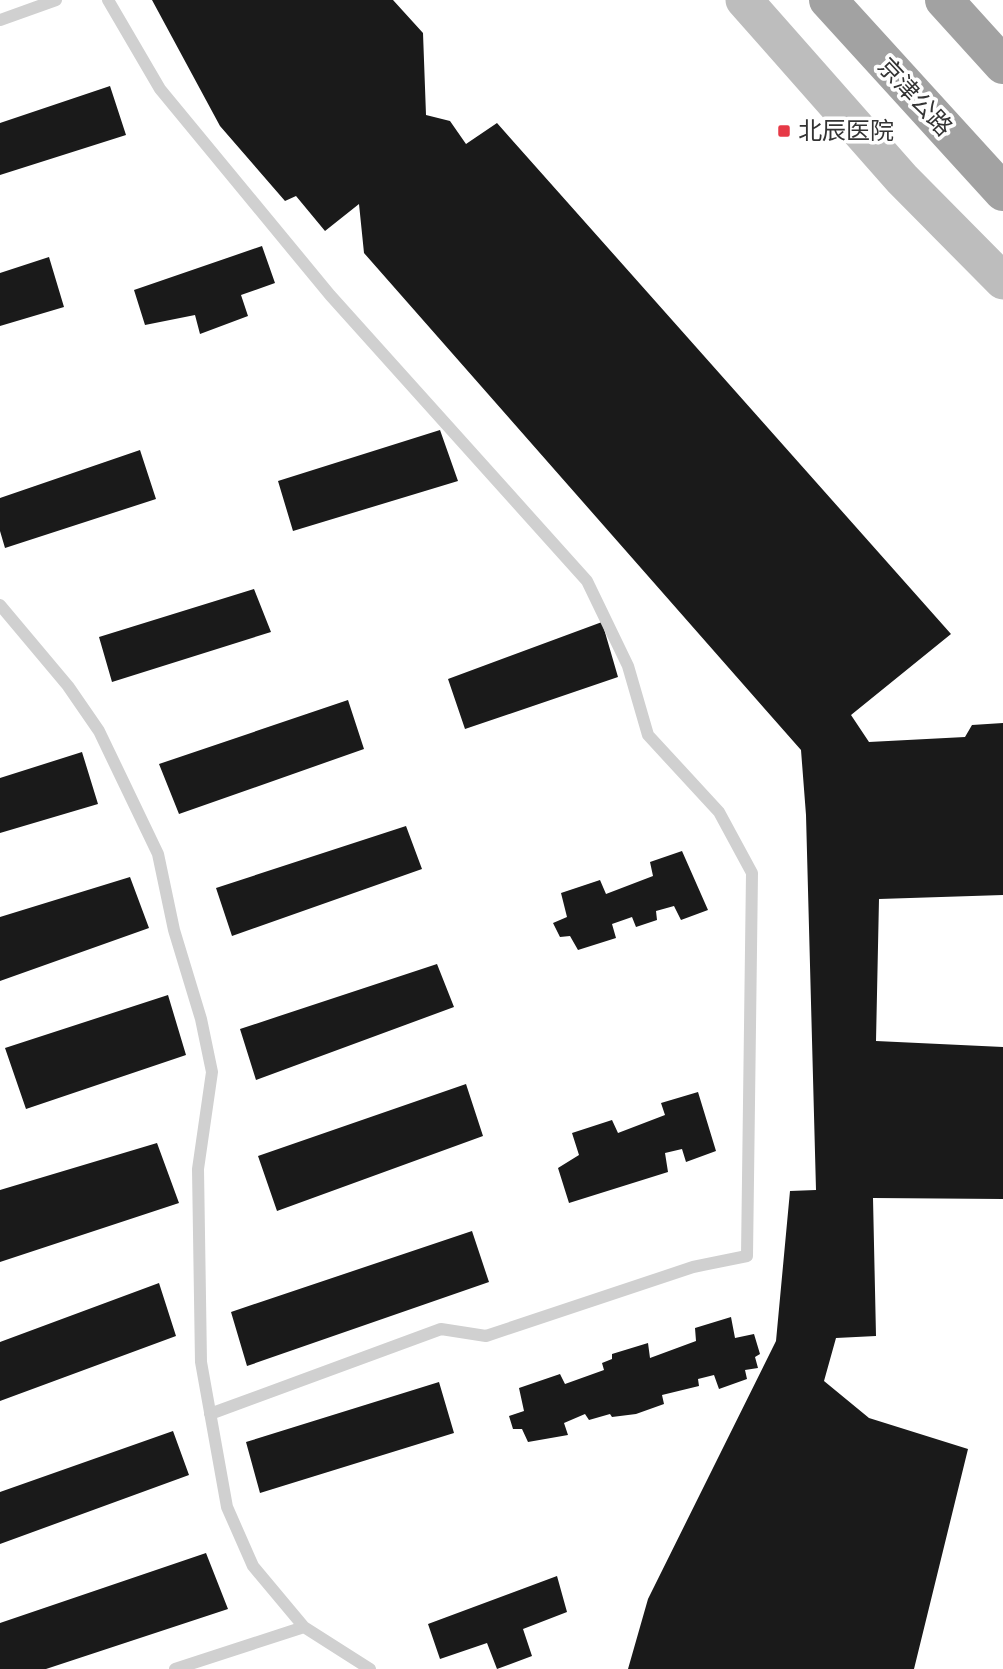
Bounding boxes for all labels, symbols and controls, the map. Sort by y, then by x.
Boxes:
street label: 京津公路 [870,49,962,144]
place label: 北辰医院 [798,112,894,148]
marker: 北辰医院 [776,123,792,139]

